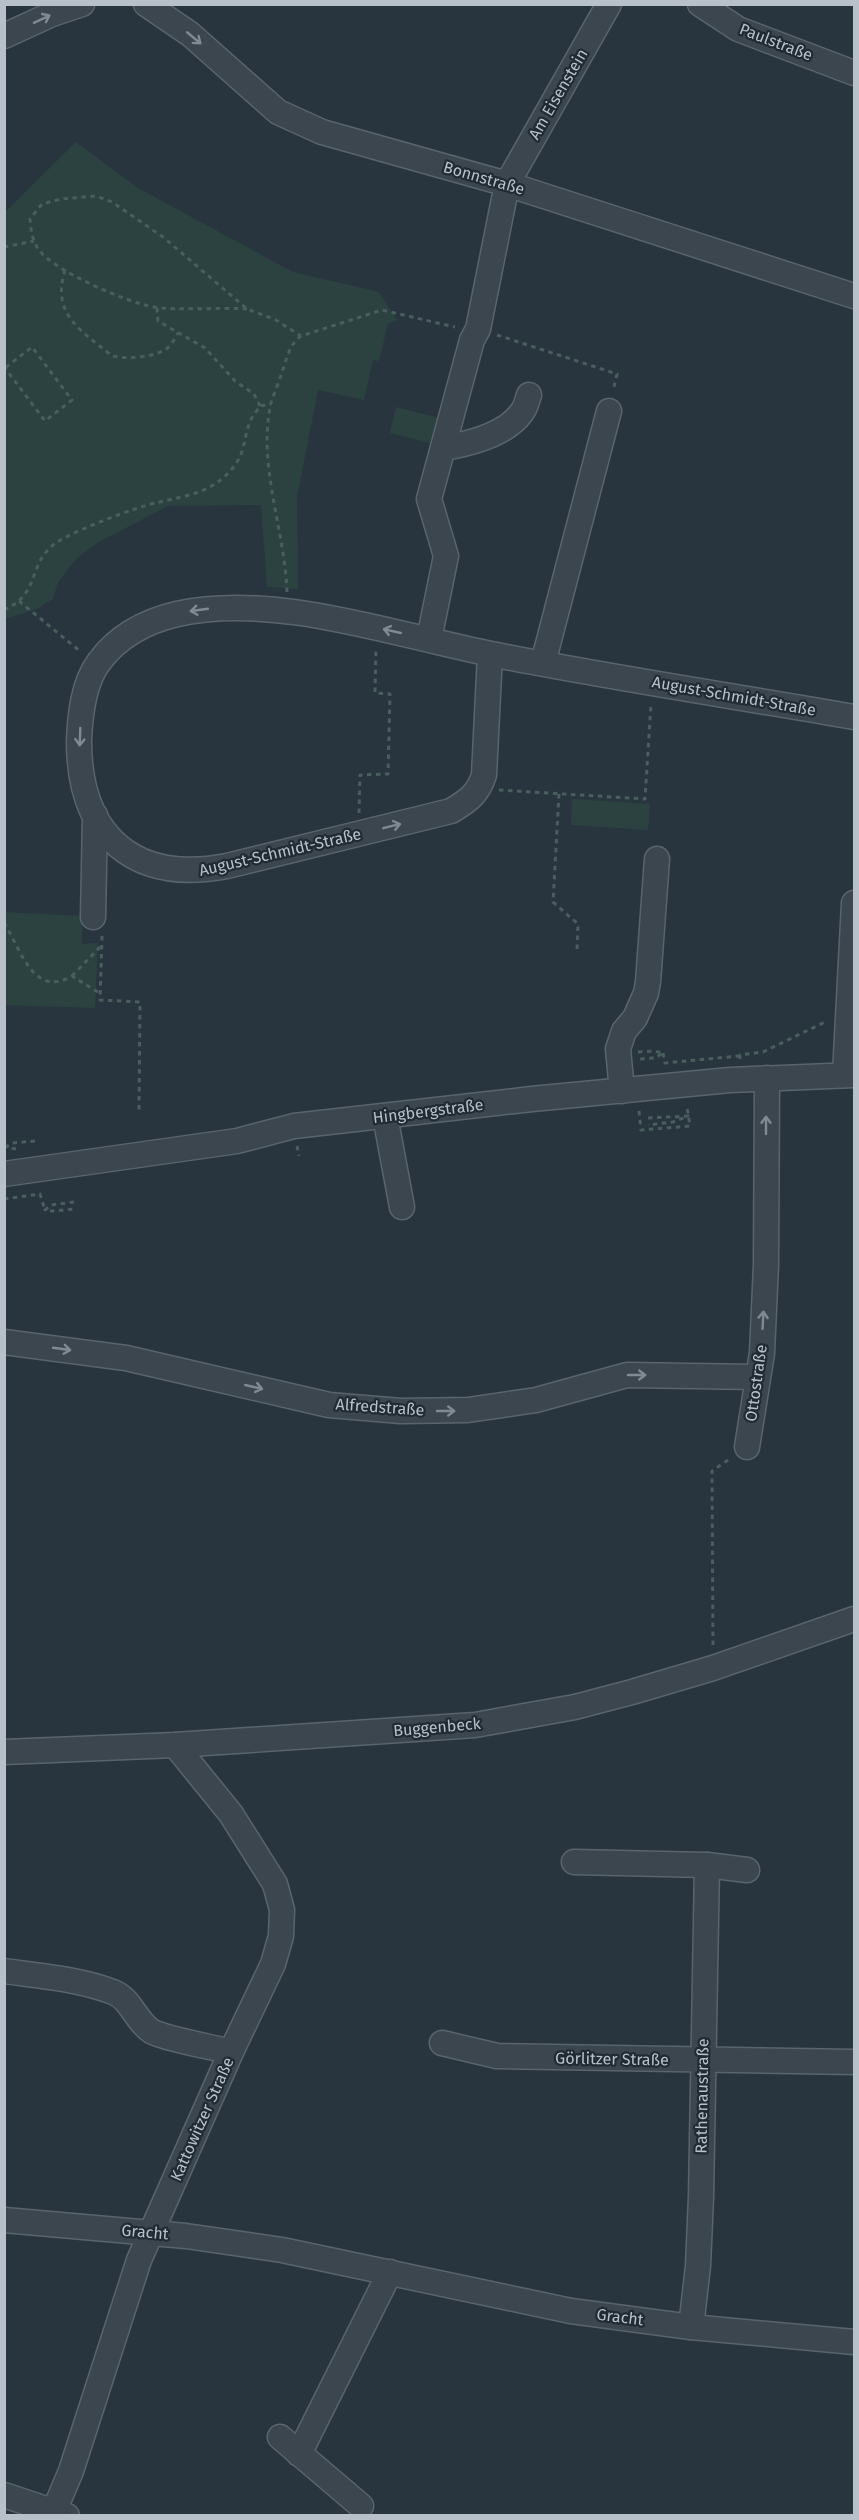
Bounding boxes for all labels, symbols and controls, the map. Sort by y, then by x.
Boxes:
one-way arrow [33,12,51,24]
street label: Paulstraße [737,19,815,65]
one-way arrow [186,31,202,44]
street label: Am Eisenstein [524,45,592,143]
street label: Bonnstraße [441,157,527,199]
one-way arrow [190,605,210,616]
one-way arrow [383,625,402,637]
street label: August-Schmidt-Straße [651,672,817,720]
one-way arrow [74,727,85,747]
one-way arrow [382,820,401,831]
street label: August-Schmidt-Straße [197,824,363,880]
street label: Hingbergstraße [372,1095,484,1127]
one-way arrow [761,1115,772,1135]
one-way arrow [758,1310,769,1330]
street label: Ottostraße [741,1343,771,1423]
one-way arrow [52,1344,72,1355]
one-way arrow [627,1370,647,1381]
one-way arrow [244,1382,263,1394]
street label: Alfredstraße [335,1394,425,1420]
one-way arrow [436,1405,456,1416]
street label: Buggenbeck [393,1714,482,1740]
street label: Rathenaustraße [691,2038,713,2154]
street label: Görlitzer Straße [555,2049,669,2069]
street label: Kattowitzer Straße [166,2054,238,2184]
street label: Gracht [121,2220,170,2244]
street label: Gracht [595,2305,645,2329]

